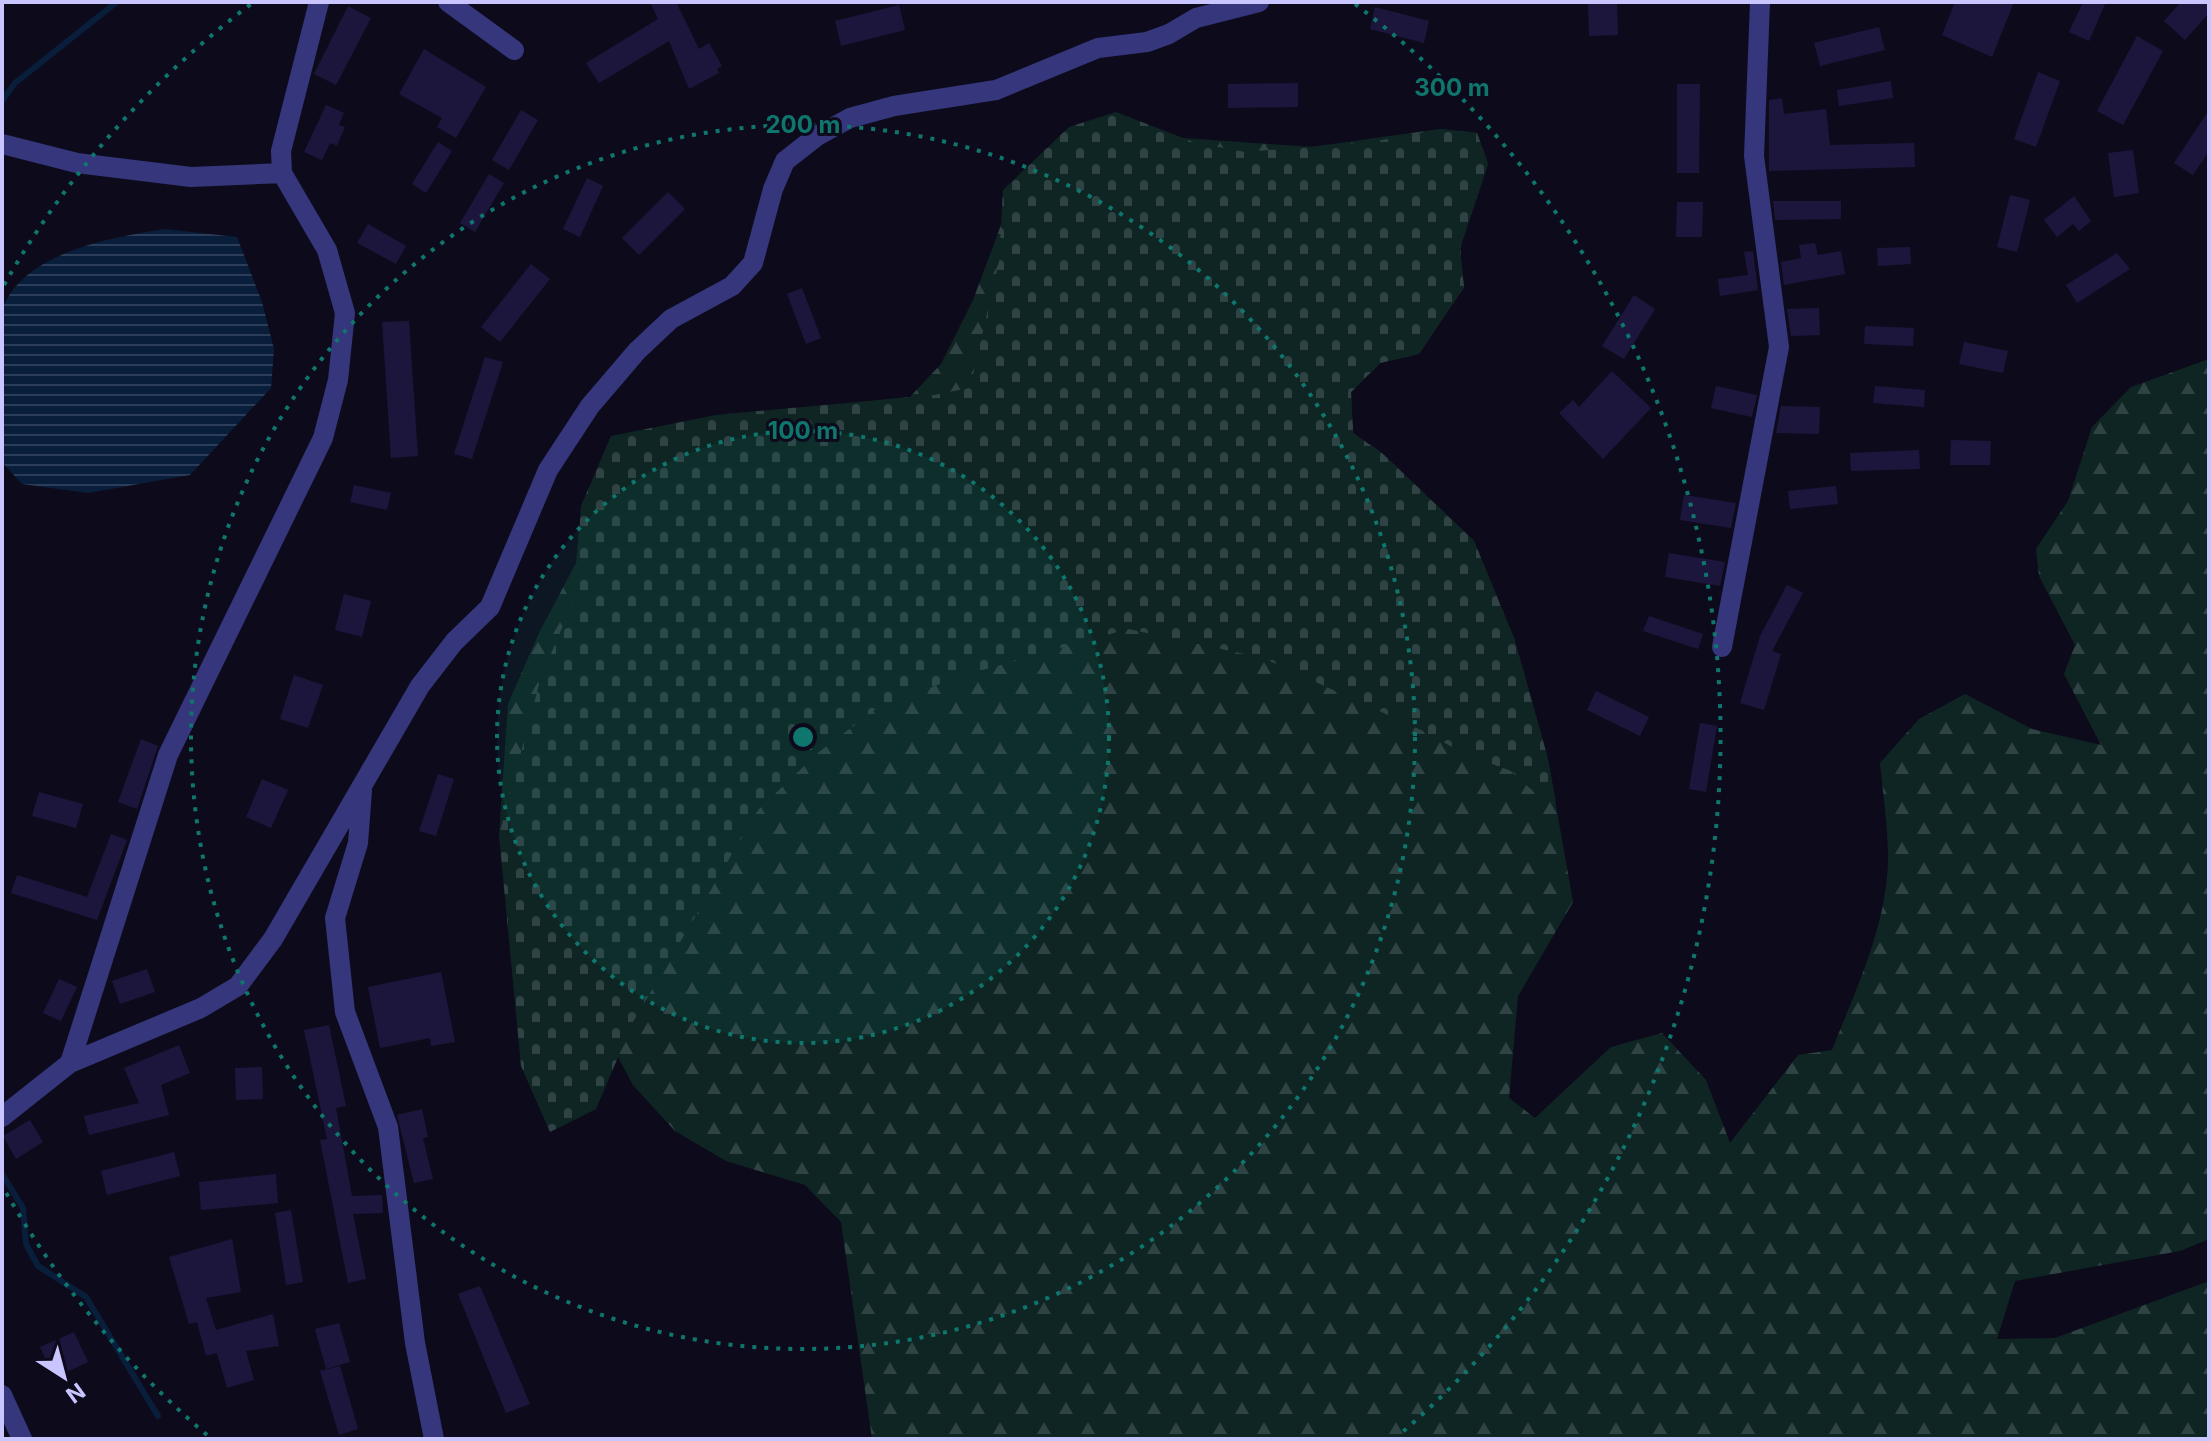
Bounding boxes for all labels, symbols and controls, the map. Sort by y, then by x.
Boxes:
text: 300 m [1414,73,1490,102]
text: 200 m [765,110,841,139]
text: 100 m [768,416,838,445]
centre of rings [789,723,817,751]
north arrow [24,1337,104,1417]
text: N [61,1378,90,1409]

